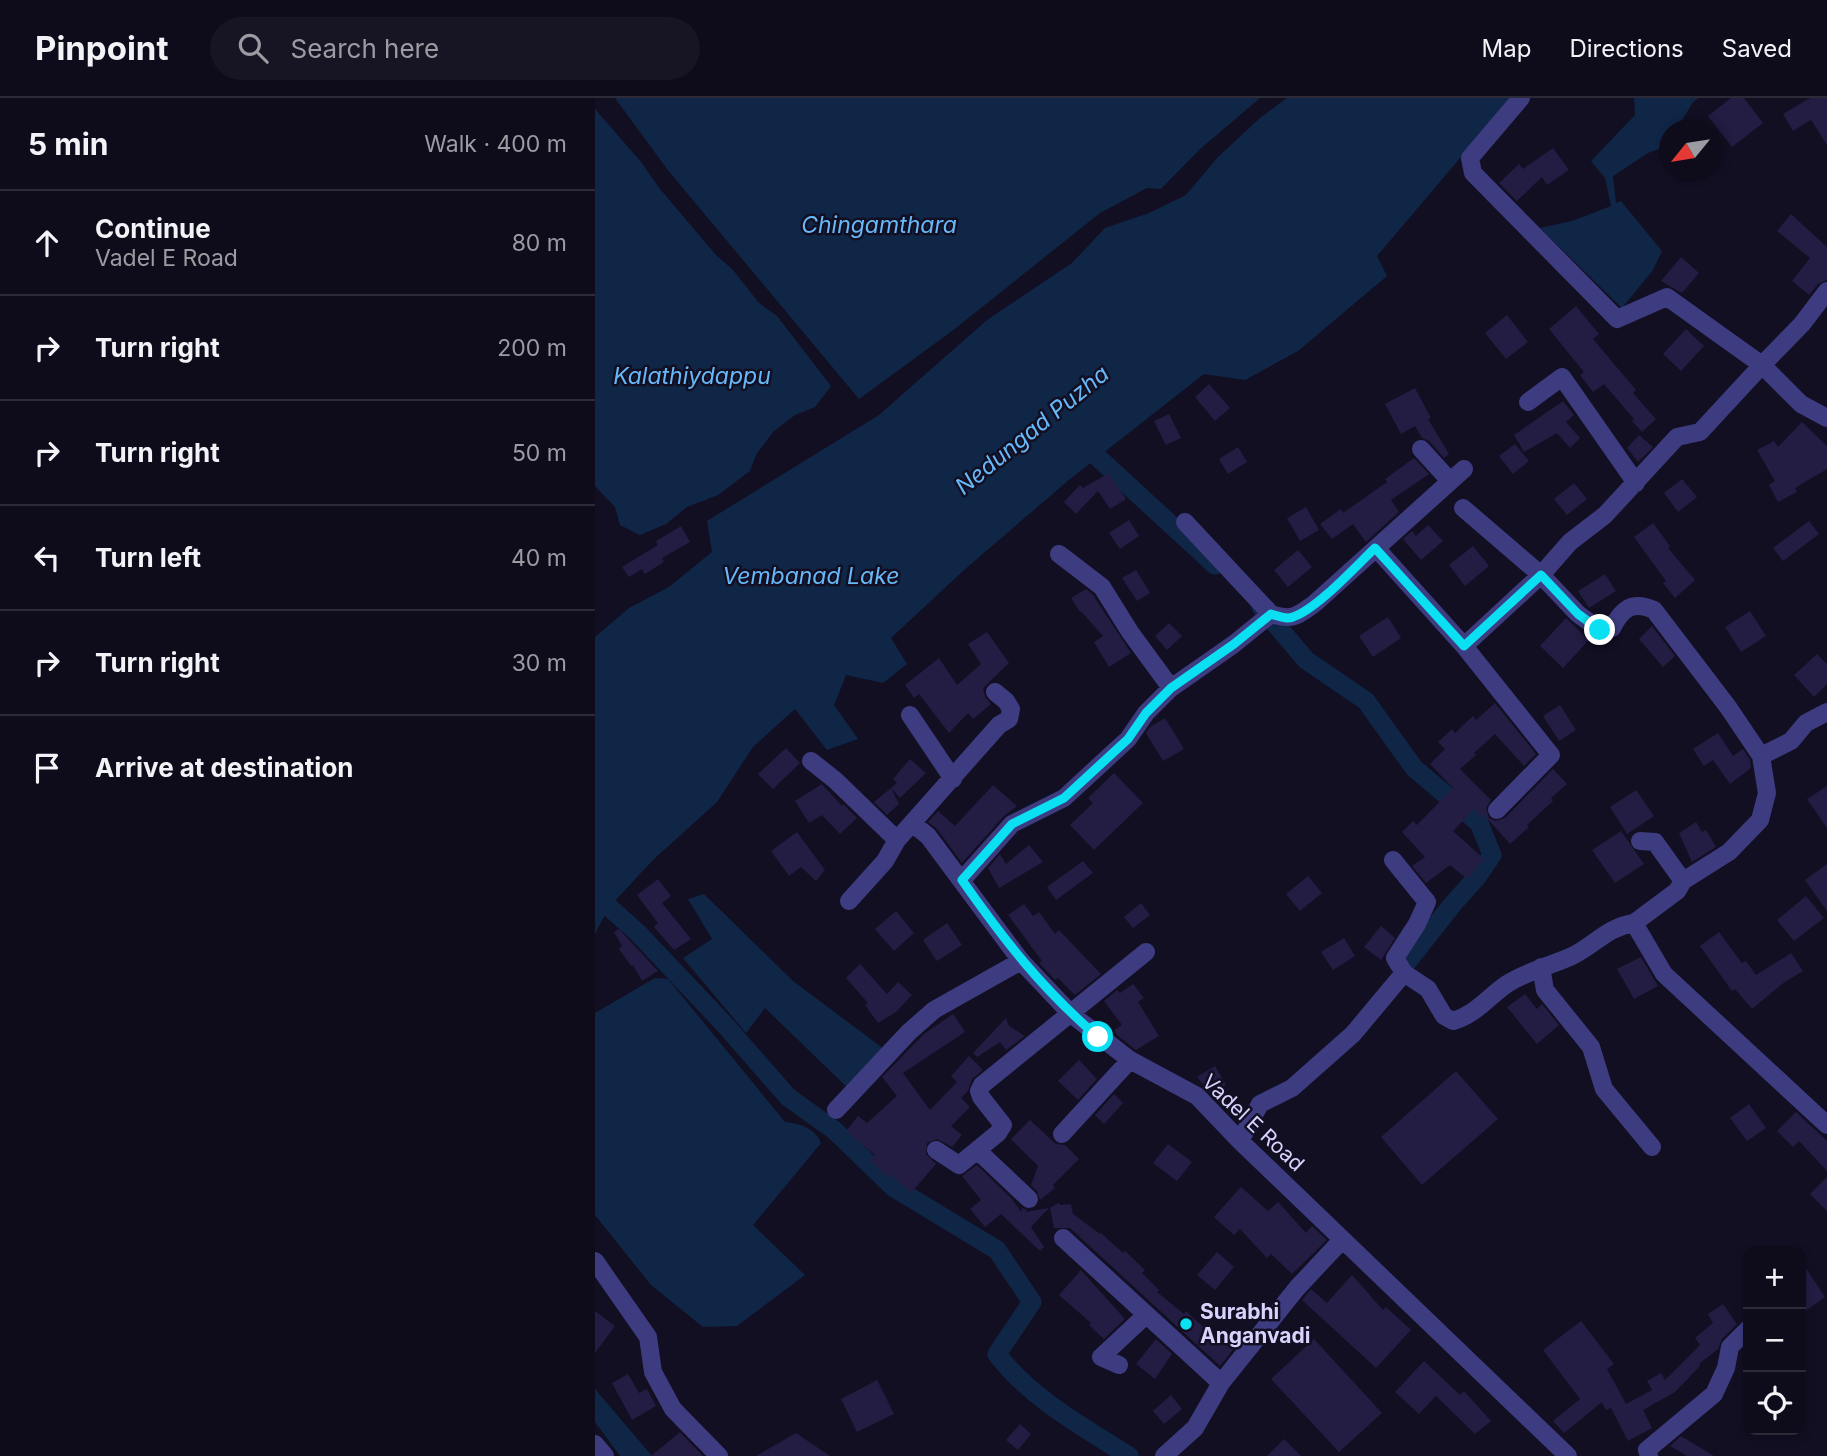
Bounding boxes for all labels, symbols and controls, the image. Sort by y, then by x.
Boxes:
search box [210,17,700,80]
text: Pinpoint [35,28,168,68]
icon: search [234,29,272,67]
text: Search here [290,33,439,64]
text: Map [1482,34,1531,63]
text: Directions [1569,34,1684,63]
text: Saved [1722,34,1792,63]
north arrow [1659,119,1722,182]
text: 5 min [28,126,108,162]
text: Walk · 400 m [424,130,567,158]
water label: Chingamthara [801,211,957,239]
text: Continue [95,213,211,244]
icon: ahead [28,224,66,262]
text: 80 m [512,229,567,257]
text: Vadel E Road [95,244,238,272]
icon: right [28,329,66,367]
text: Turn right [95,332,220,363]
text: 200 m [497,334,567,362]
water label: Nedungad Puzha [950,360,1114,500]
water label: Kalathiydappu [613,362,771,390]
icon: right [28,434,66,472]
text: Turn right [95,437,220,468]
text: 50 m [512,439,567,467]
icon: left [28,539,66,577]
text: Turn left [95,542,201,573]
text: 40 m [511,544,567,572]
water label: Vembanad Lake [722,562,900,590]
route end [1584,614,1615,645]
icon: right [28,644,66,682]
text: Turn right [95,647,220,678]
text: 30 m [512,649,567,677]
icon: arrive [28,749,66,787]
text: Arrive at destination [95,752,354,783]
route start [1082,1021,1113,1052]
street label: Vadel E Road [1197,1069,1310,1176]
map controls [1743,1246,1806,1435]
button: + [1743,1246,1806,1309]
place label: Surabhi Anganvadi [1200,1299,1310,1348]
button: − [1743,1309,1806,1372]
marker: Surabhi Anganvadi [1178,1316,1194,1332]
button: locate [1743,1372,1806,1435]

